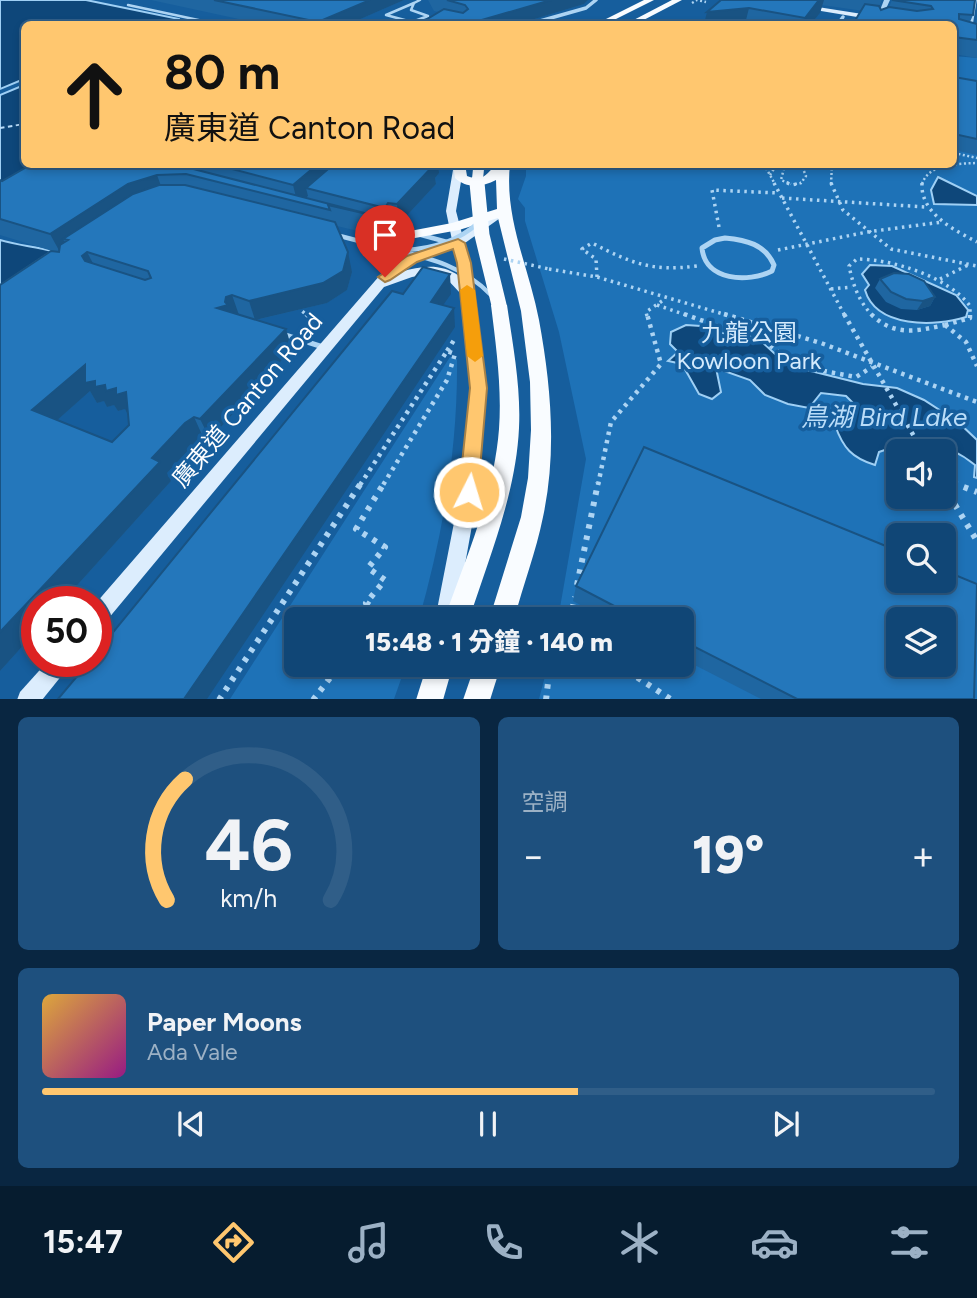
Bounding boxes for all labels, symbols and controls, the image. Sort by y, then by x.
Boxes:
text: 80 m [164,42,280,101]
icon: ahead [49,49,140,140]
text: 廣東道 Canton Road [164,109,455,147]
pin [355,205,415,277]
icon: arrive [366,216,404,254]
street label: 廣東道 Canton Road [166,307,328,493]
park label: 九龍公園 Kowloon Park [677,318,822,375]
water label: 鳥湖 Bird Lake [801,401,967,433]
map controls [886,439,956,677]
button: sound [886,439,956,509]
position arrow [432,455,506,529]
button: search [886,523,956,593]
speed limit sign: 50 [21,586,112,677]
button: layers [886,607,956,677]
text: 15:48 · 1 分鐘 · 140 m [365,626,613,658]
text: 空調 [522,788,568,816]
text: 46 [205,801,293,888]
text: 19° [692,824,765,886]
text: − [522,833,545,879]
text: + [911,833,935,879]
text: km/h [220,882,277,912]
text: Paper Moons [147,1006,302,1038]
text: Ada Vale [147,1038,238,1066]
icon: previous [172,1105,210,1143]
icon: pause [469,1105,507,1143]
icon: next [767,1105,805,1143]
icon: directions [209,1218,258,1267]
icon: music [344,1218,393,1267]
icon: phone [479,1218,528,1267]
icon: climate [615,1218,664,1267]
icon: car [750,1218,799,1267]
icon: filters [885,1218,934,1267]
text: 15:47 [43,1223,123,1261]

